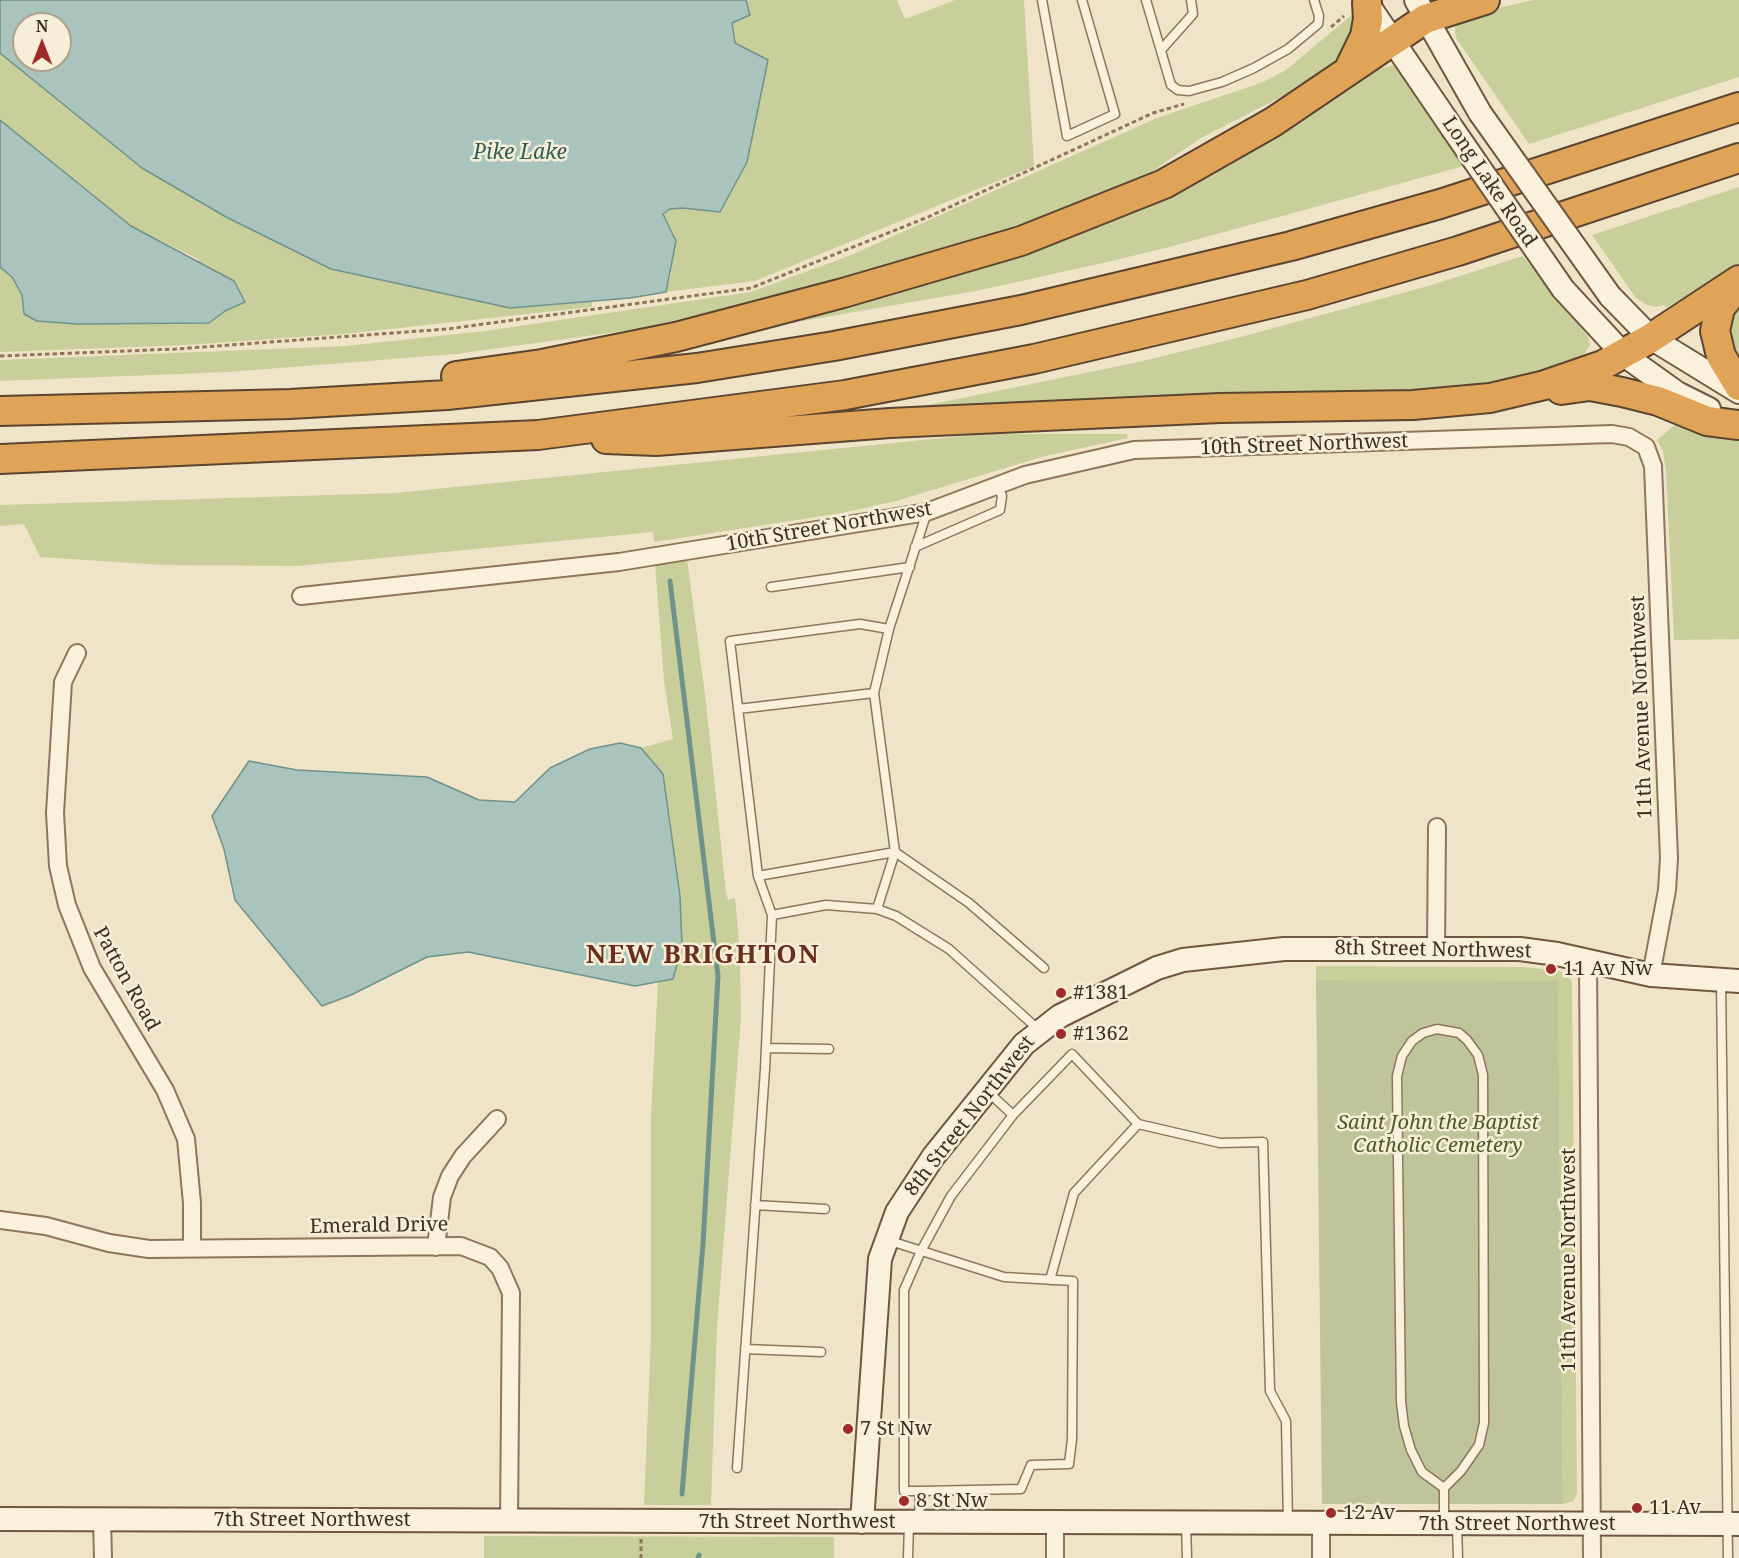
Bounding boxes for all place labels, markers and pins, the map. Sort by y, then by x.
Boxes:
place label: 11 Av Nw [1563,957,1653,981]
marker: 11 Av Nw [1544,962,1558,976]
place label: #1381 [1073,981,1129,1005]
marker: #1381 [1054,986,1068,1000]
place label: #1362 [1073,1022,1129,1046]
marker: #1362 [1054,1027,1068,1041]
place label: 7 St Nw [860,1417,932,1441]
marker: 7 St Nw [841,1422,855,1436]
place label: 8 St Nw [916,1489,988,1513]
marker: 8 St Nw [897,1494,911,1508]
place label: 11 Av [1649,1496,1701,1520]
place label: 12 Av [1343,1501,1395,1525]
marker: 11 Av [1630,1501,1644,1515]
marker: 12 Av [1324,1506,1338,1520]

